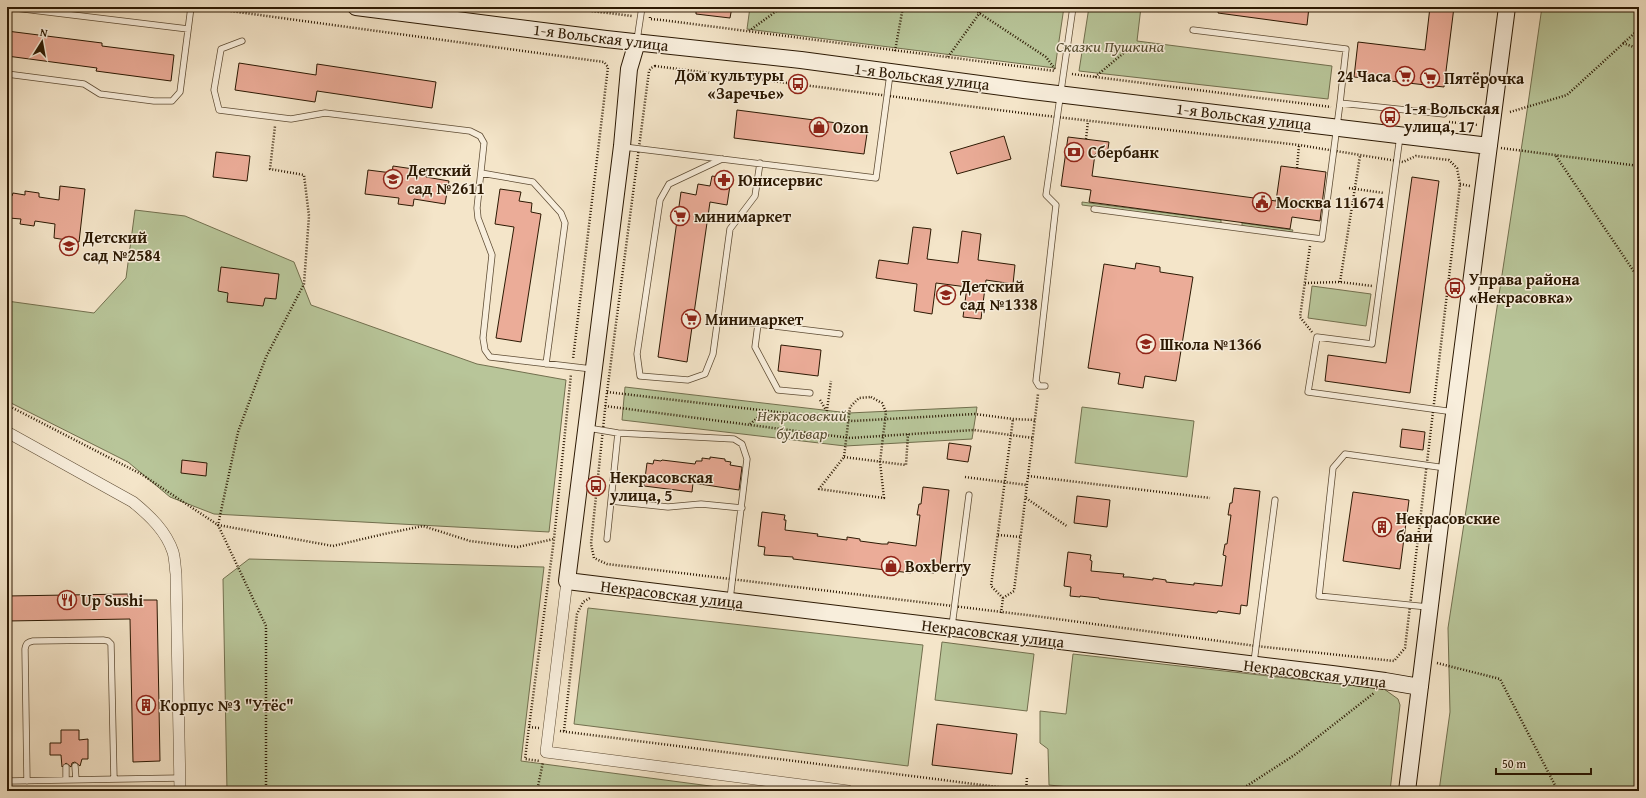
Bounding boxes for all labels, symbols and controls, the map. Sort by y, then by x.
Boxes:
street label: 1-я Вольская улица [532,17,670,57]
north arrow [22,22,62,62]
text: N [39,24,50,41]
park label: Сказки Пушкина [1056,34,1165,58]
street label: 1-я Вольская улица [853,56,991,96]
place label: Дом культуры «Заречье» [674,63,785,105]
place label: 24 Часа [1337,64,1392,88]
supermarket icon: 24 Часа [1394,65,1416,87]
place label: Пятёрочка [1444,66,1525,90]
supermarket icon: Пятёрочка [1419,67,1441,89]
bus stop icon: Дом культуры «Заречье» [787,73,809,95]
street label: 1-я Вольская улица [1175,96,1313,136]
place label: 1-я Вольская улица, 17 [1403,96,1500,138]
bus stop icon: 1-я Вольская улица, 17 [1379,106,1401,128]
place label: Ozon [833,115,869,139]
shop icon: Ozon [808,116,830,138]
place label: Сбербанк [1088,140,1159,164]
bank icon: Сбербанк [1063,141,1085,163]
place label: Детский сад №2611 [406,158,485,200]
school or university icon: Детский сад №2611 [382,168,404,190]
place label: Юнисервис [738,168,823,192]
pharmacy icon: Юнисервис [713,169,735,191]
place label: Москва 111674 [1276,190,1384,214]
public building icon: Москва 111674 [1251,191,1273,213]
place label: минимаркет [694,204,791,228]
supermarket icon: минимаркет [669,205,691,227]
place label: Детский сад №2584 [82,225,161,267]
school or university icon: Детский сад №2584 [58,235,80,257]
place label: Управа района «Некрасовка» [1469,267,1581,309]
place label: Детский сад №1338 [959,274,1038,316]
bus stop icon: Управа района «Некрасовка» [1444,277,1466,299]
school or university icon: Детский сад №1338 [935,284,957,306]
place label: Минимаркет [705,307,804,331]
supermarket icon: Минимаркет [680,308,702,330]
place label: Школа №1366 [1160,332,1262,356]
school or university icon: Школа №1366 [1135,333,1157,355]
park label: Некрасовский бульвар [757,403,847,445]
place label: Некрасовская улица, 5 [609,465,714,507]
bus stop icon: Некрасовская улица, 5 [585,475,607,497]
place label: Некрасовские бани [1396,506,1500,548]
building icon: Некрасовские бани [1371,516,1393,538]
place label: Boxberry [905,554,972,578]
shop icon: Boxberry [880,555,902,577]
street label: Некрасовская улица [599,573,745,615]
place label: Up Sushi [81,588,143,612]
restaurant icon: Up Sushi [56,589,78,611]
street label: Некрасовская улица [920,612,1066,654]
street label: Некрасовская улица [1242,652,1388,694]
place label: Корпус №3 "Утёс" [160,693,294,717]
building icon: Корпус №3 "Утёс" [135,694,157,716]
scale bar [1496,750,1591,776]
text: 50 m [1502,755,1526,772]

